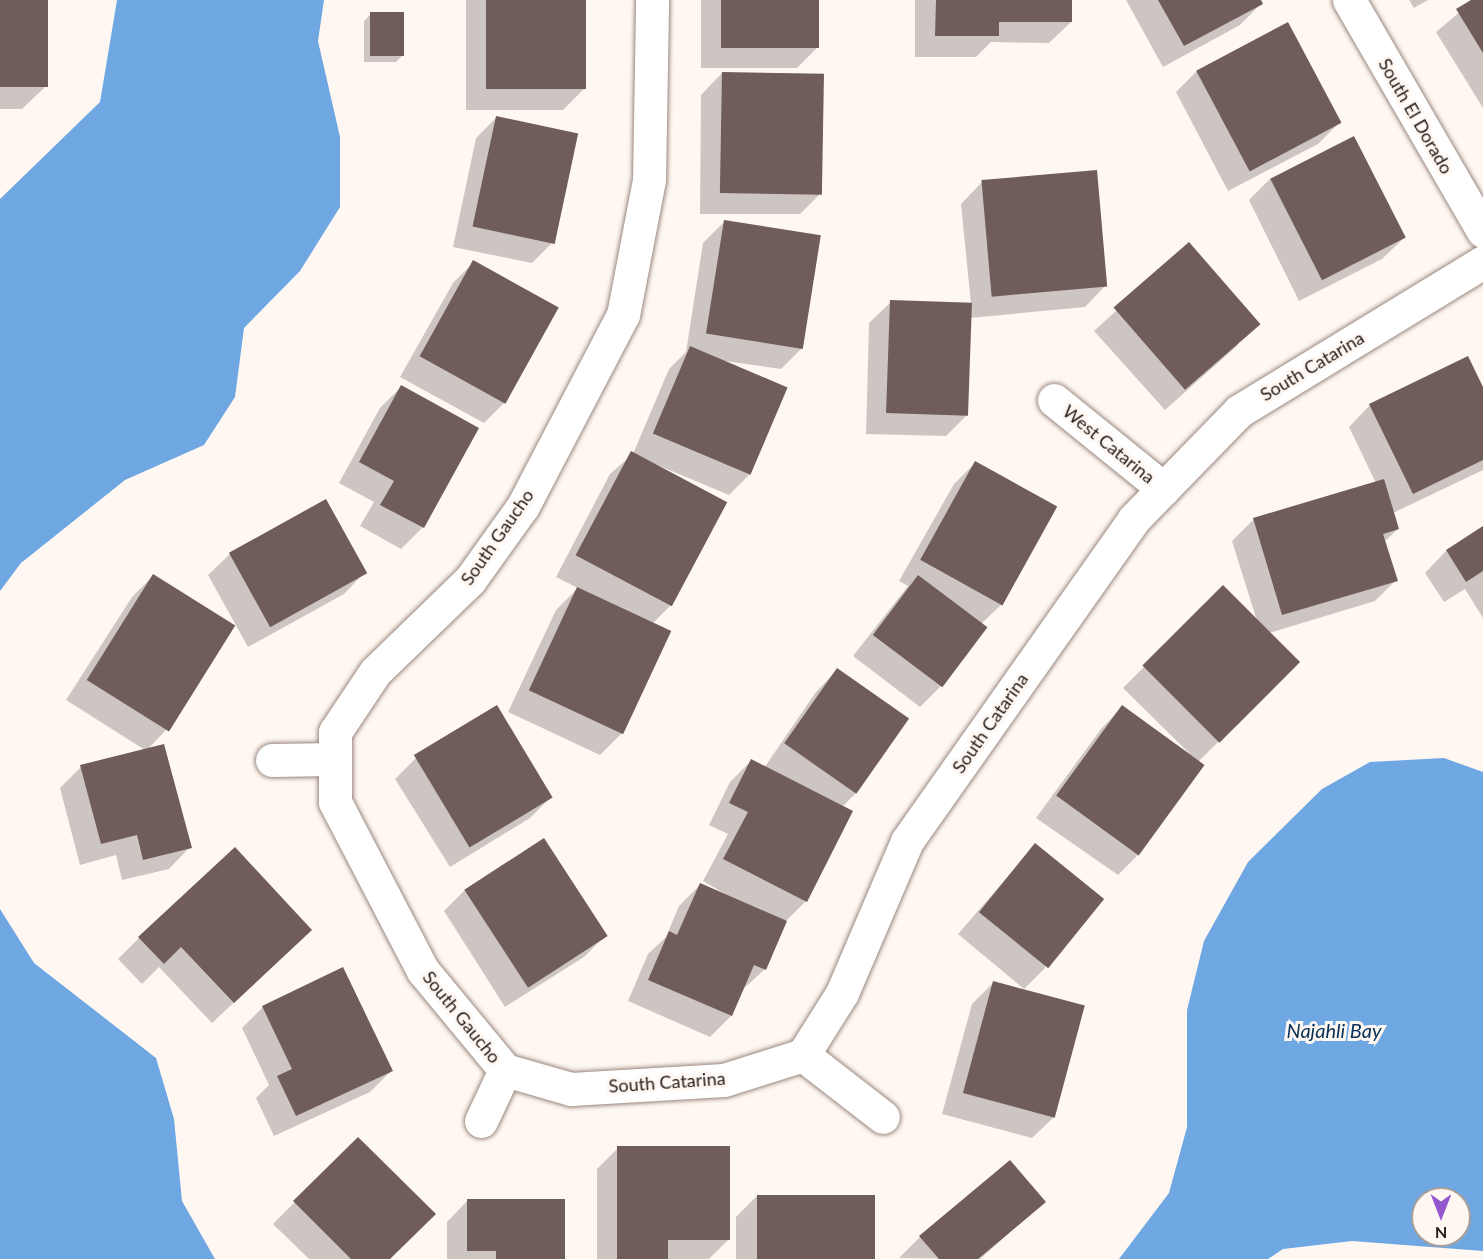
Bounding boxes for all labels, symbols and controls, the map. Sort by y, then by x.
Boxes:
street label: South El Dorado [1374,54,1458,178]
street label: South Catarina [1256,327,1368,405]
street label: West Catarina [1059,400,1159,488]
street label: South Gaucho [456,485,538,589]
street label: South Catarina [948,669,1032,777]
street label: South Gaucho [418,967,506,1067]
water label: Najahli Bay [1287,1018,1381,1042]
street label: South Catarina [608,1067,726,1097]
north arrow [1411,1187,1471,1247]
text: N [1435,1224,1447,1243]

